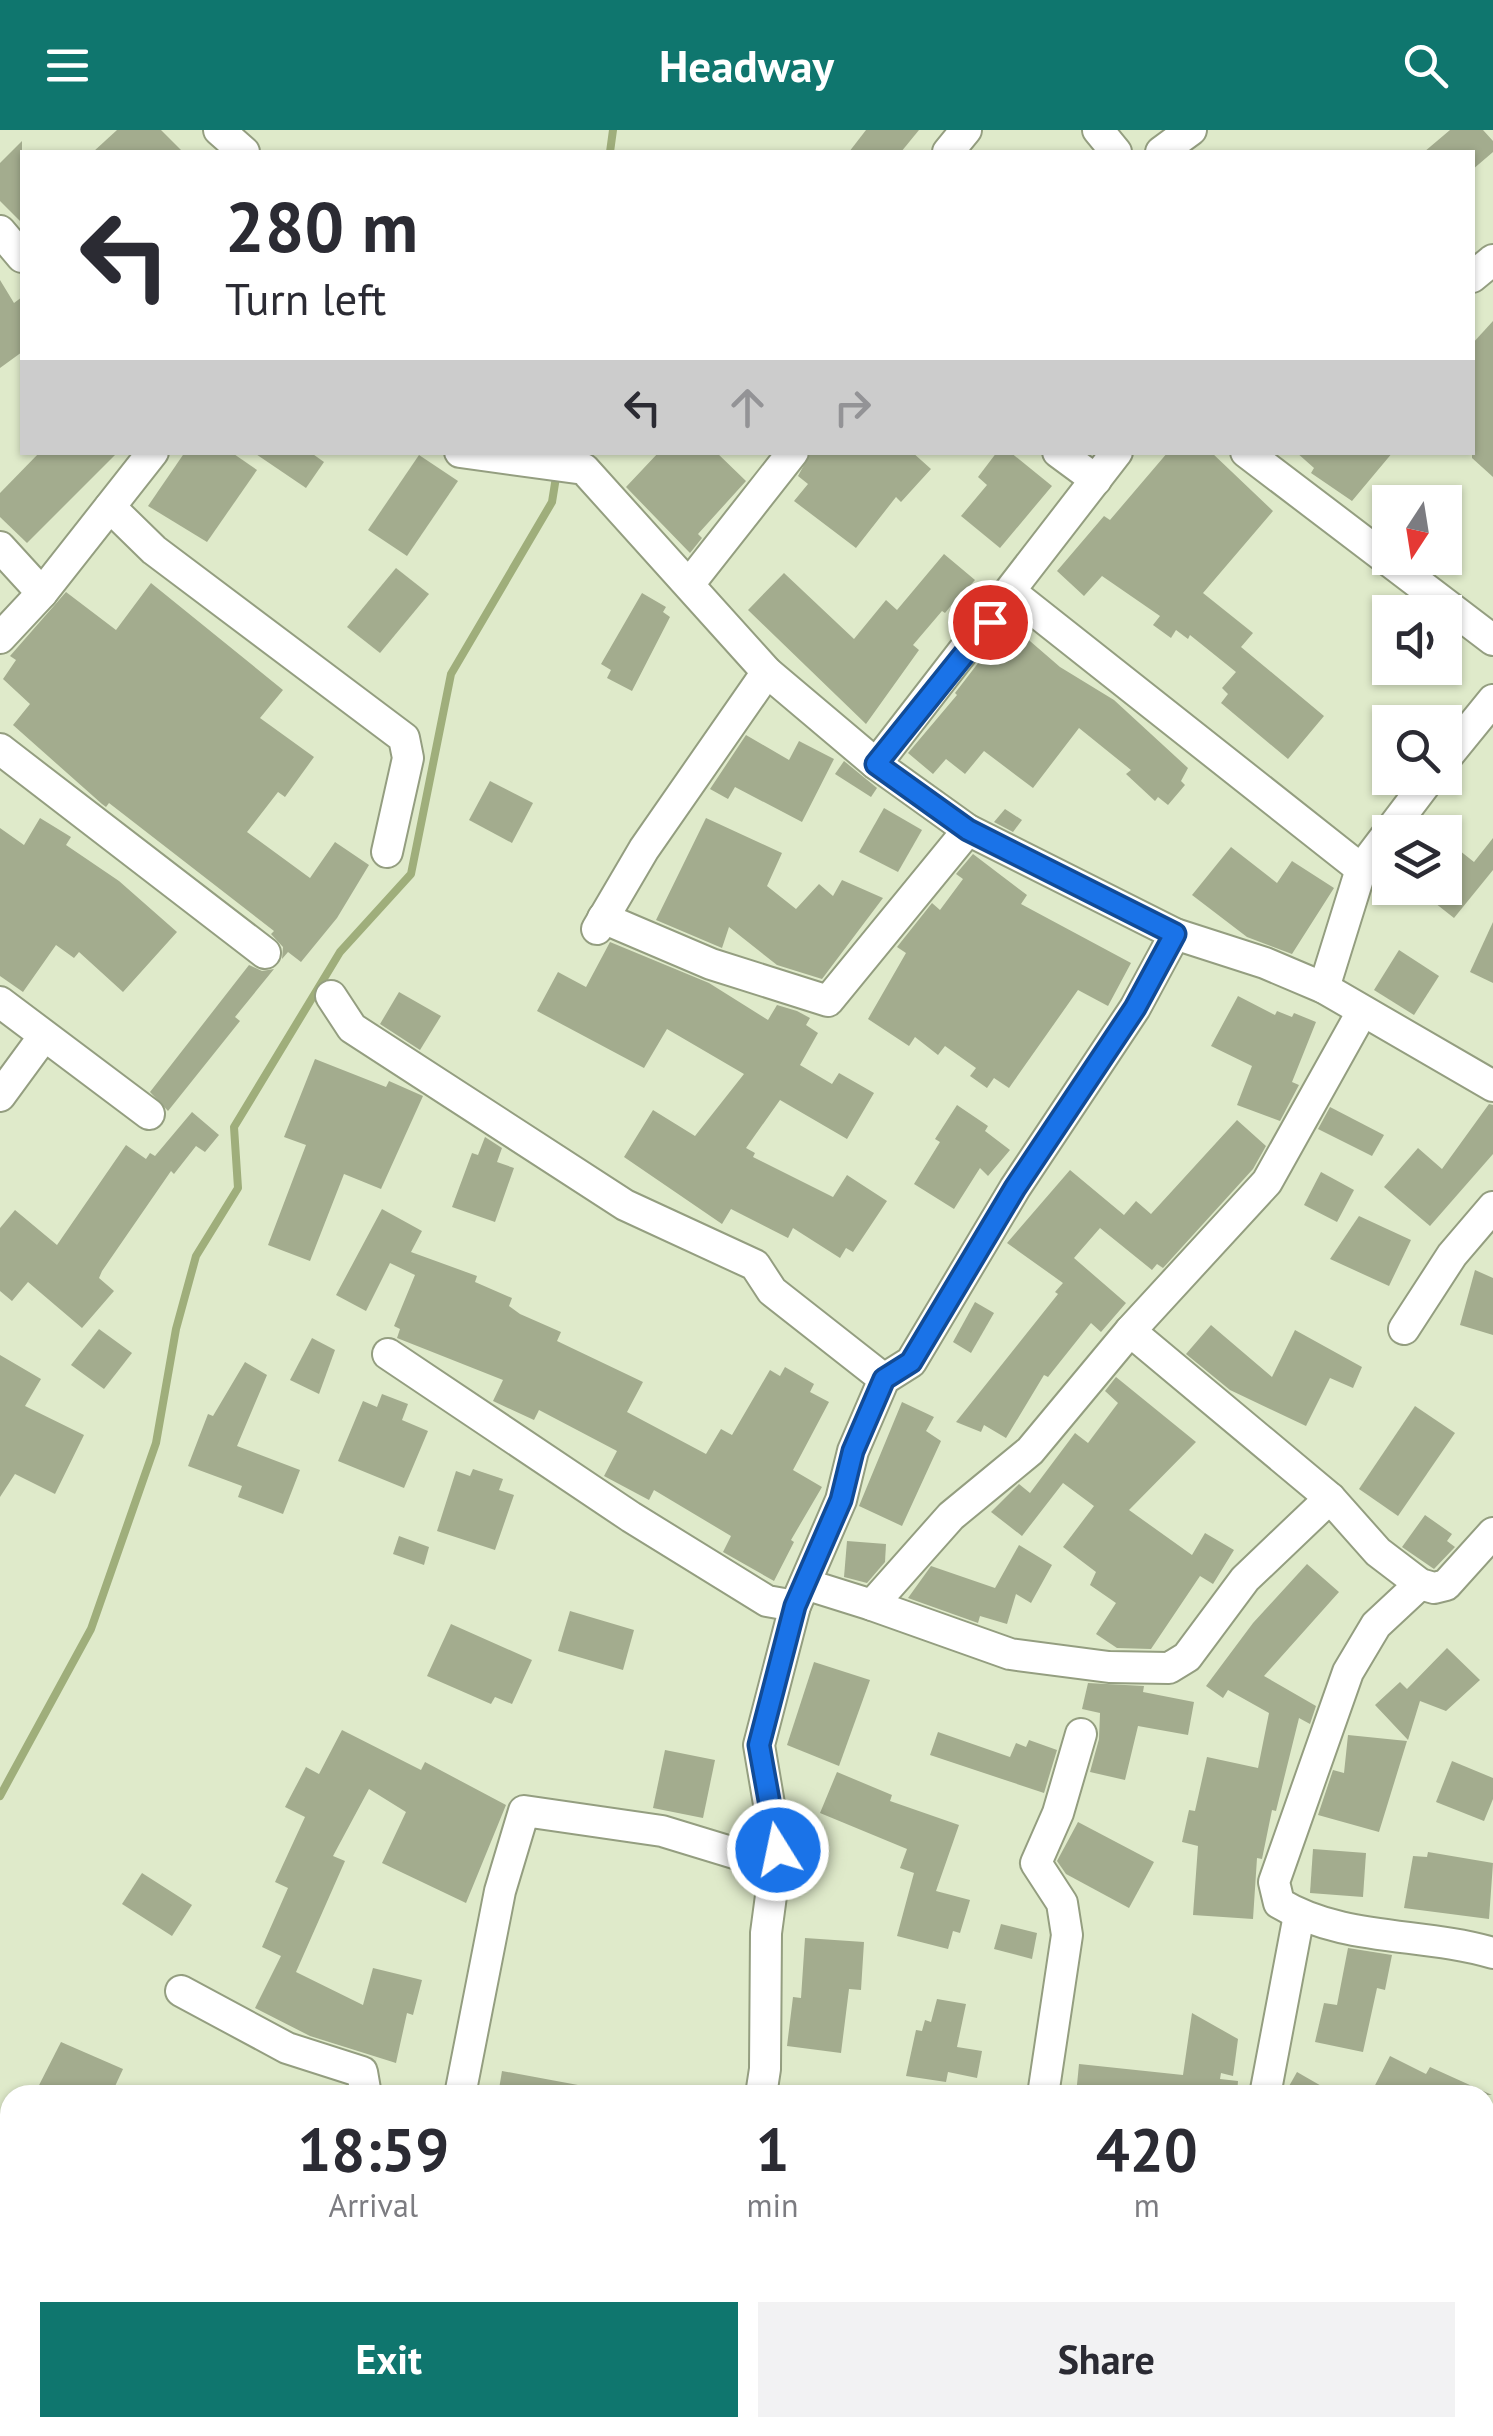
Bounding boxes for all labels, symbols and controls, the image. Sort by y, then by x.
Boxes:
text: Headway [659,36,834,94]
icon: menu [40,38,95,93]
icon: search [1398,38,1453,93]
text: 280 m [225,181,418,271]
icon: left [60,190,190,320]
text: Turn left [225,269,386,327]
icon: left [615,380,670,435]
icon: ahead [720,380,775,435]
icon: right [825,380,880,435]
north arrow [1372,485,1462,575]
map controls [1372,485,1462,905]
pin [948,580,1033,665]
icon: arrive [963,595,1018,650]
button: sound [1372,595,1462,685]
button: search [1372,705,1462,795]
button: layers [1372,815,1462,905]
position arrow [726,1798,830,1902]
text: 18:59 [297,2110,449,2188]
text: 1 [756,2110,790,2188]
text: 420 [1096,2110,1198,2188]
text: Arrival [328,2184,418,2226]
text: min [747,2184,799,2226]
text: m [1134,2184,1160,2226]
button: Exit [40,2302,738,2417]
button: Share [758,2302,1455,2417]

